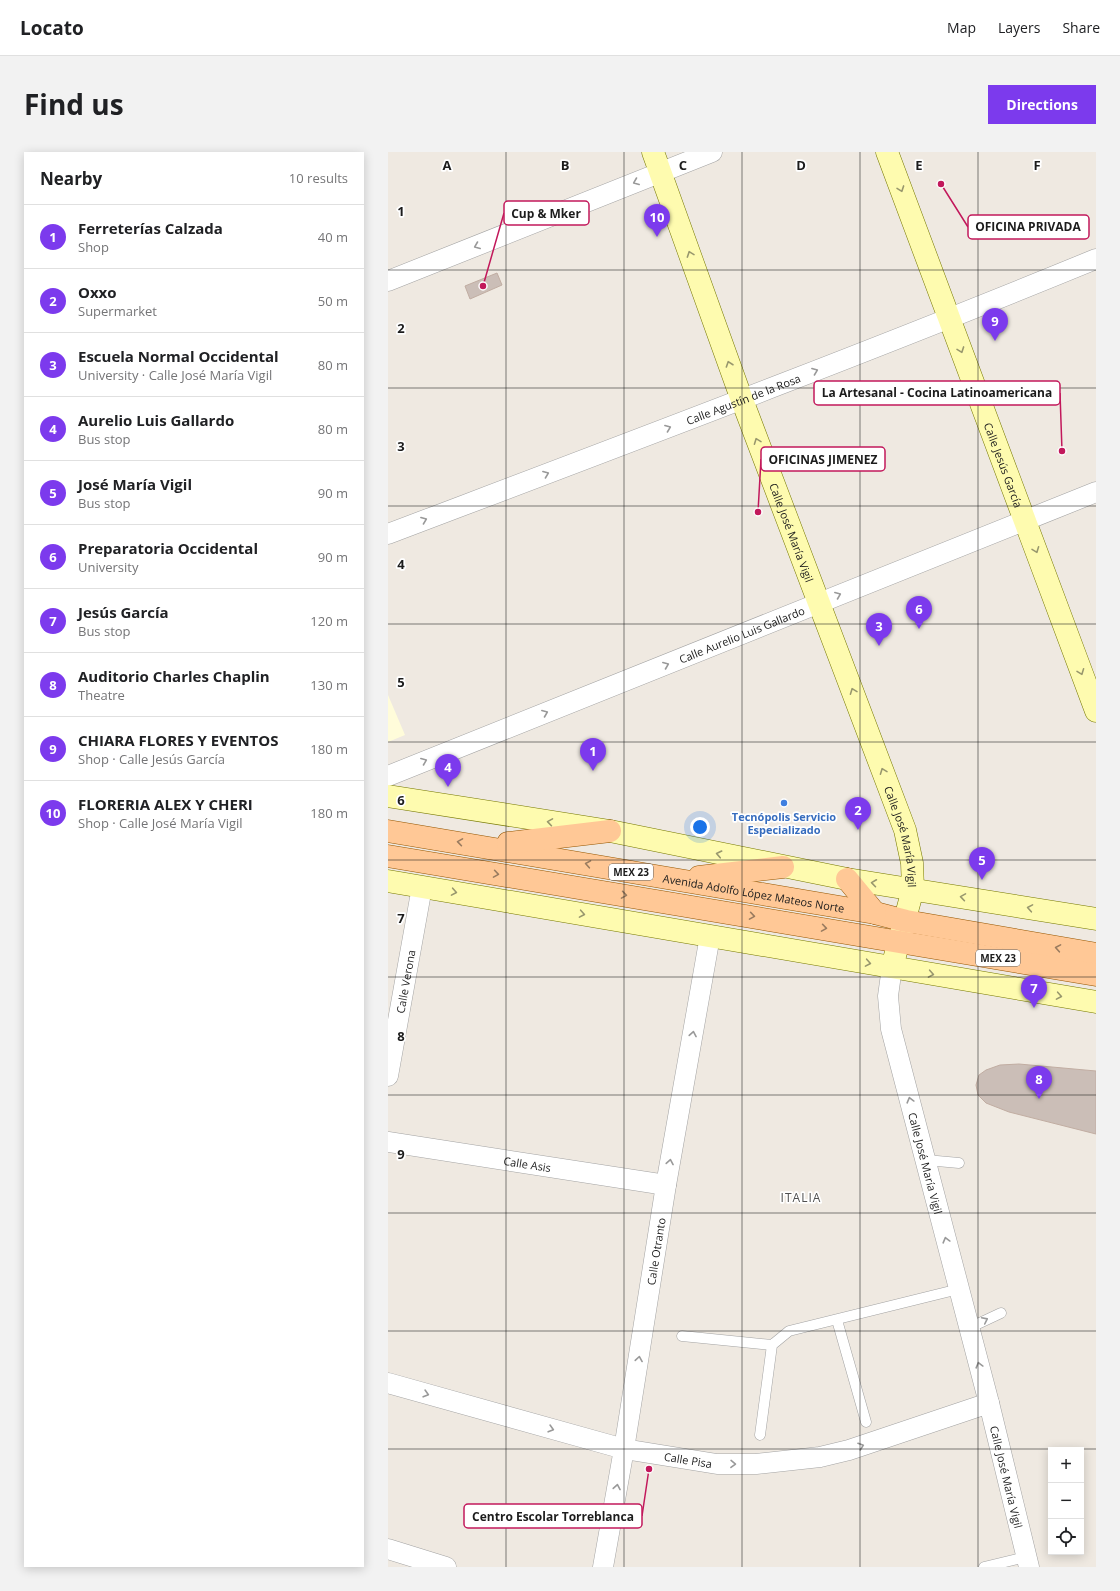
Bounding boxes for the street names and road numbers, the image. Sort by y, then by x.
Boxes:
street label: Calle Agustín de la Rosa [684,370,802,427]
street label: Calle Jesús García [981,420,1027,510]
street label: Calle José María Vigil [767,481,818,584]
street label: Calle Aurelio Luis Gallardo [677,602,807,666]
street label: Calle José María Vigil [881,784,920,888]
road number: MEX 23 [609,864,653,880]
street label: Avenida Adolfo López Mateos Norte [662,870,846,915]
street label: Calle Verona [392,948,418,1015]
road number: MEX 23 [976,950,1020,966]
street label: Calle José María Vigil [906,1110,947,1216]
street label: Calle Asis [503,1152,552,1175]
street label: Calle Otranto [643,1216,668,1286]
street label: Calle José María Vigil [987,1424,1027,1529]
street label: Calle Pisa [663,1448,713,1471]

